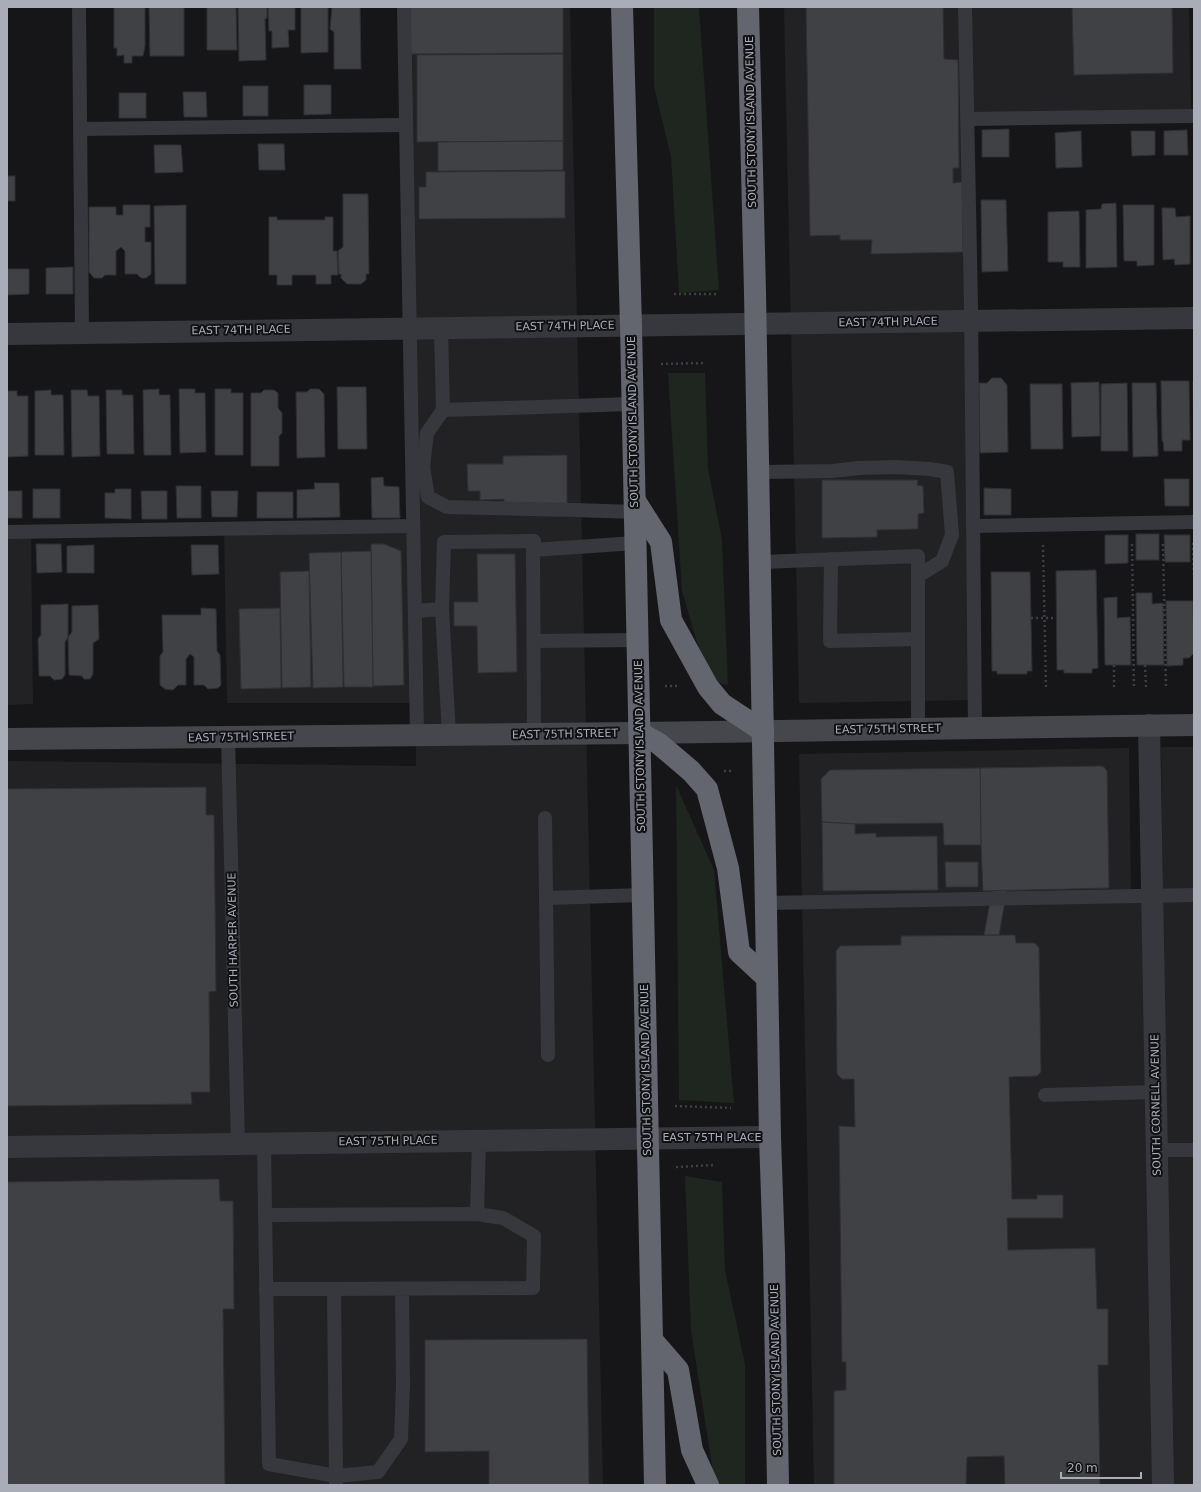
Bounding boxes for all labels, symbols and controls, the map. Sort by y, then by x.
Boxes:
street label: SOUTH STONY ISLAND AVENUE [743,36,759,208]
street label: EAST 74TH PLACE [838,315,938,329]
street label: EAST 74TH PLACE [515,319,615,333]
street label: EAST 74TH PLACE [191,323,291,337]
street label: SOUTH STONY ISLAND AVENUE [625,336,641,508]
street label: SOUTH STONY ISLAND AVENUE [632,660,648,832]
street label: EAST 75TH STREET [835,722,941,736]
street label: EAST 75TH STREET [512,727,618,741]
street label: EAST 75TH STREET [188,730,294,744]
street label: SOUTH HARPER AVENUE [225,872,241,1008]
street label: SOUTH STONY ISLAND AVENUE [638,984,654,1156]
street label: SOUTH CORNELL AVENUE [1148,1034,1164,1176]
street label: EAST 75TH PLACE [662,1131,762,1144]
street label: EAST 75TH PLACE [338,1134,438,1148]
street label: SOUTH STONY ISLAND AVENUE [768,1284,784,1456]
scale bar [1061,1454,1141,1480]
text: 20 m [1067,1461,1098,1475]

